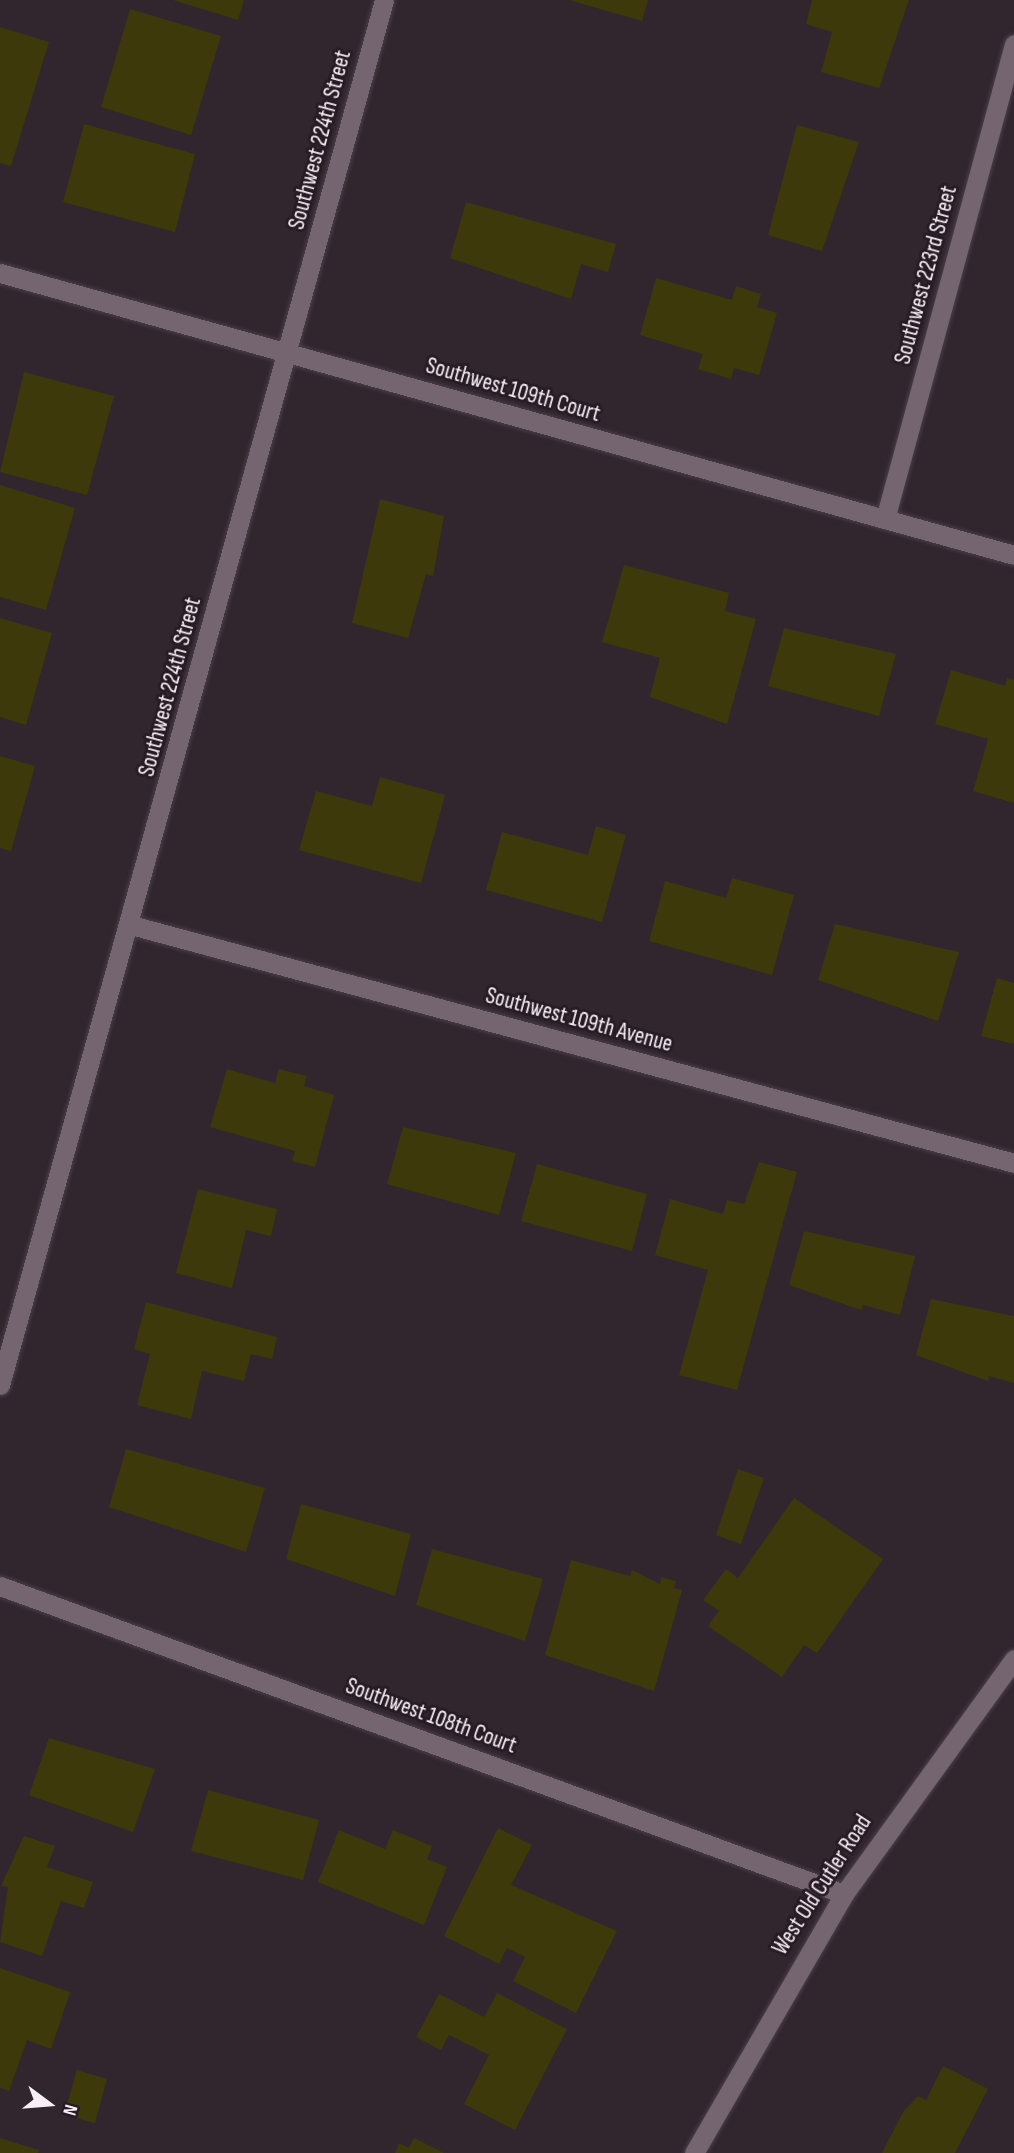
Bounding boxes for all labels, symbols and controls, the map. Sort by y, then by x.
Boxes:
street label: Southwest 224th Street [283,47,357,233]
street label: Southwest 223rd Street [889,183,963,367]
street label: Southwest 109th Court [423,352,603,428]
street label: Southwest 224th Street [133,594,207,780]
street label: Southwest 109th Avenue [483,982,675,1058]
street label: Southwest 108th Court [342,1672,520,1760]
street label: West Old Cutler Road [766,1810,878,1960]
north arrow [14,2069,84,2139]
text: N [57,2102,82,2118]

